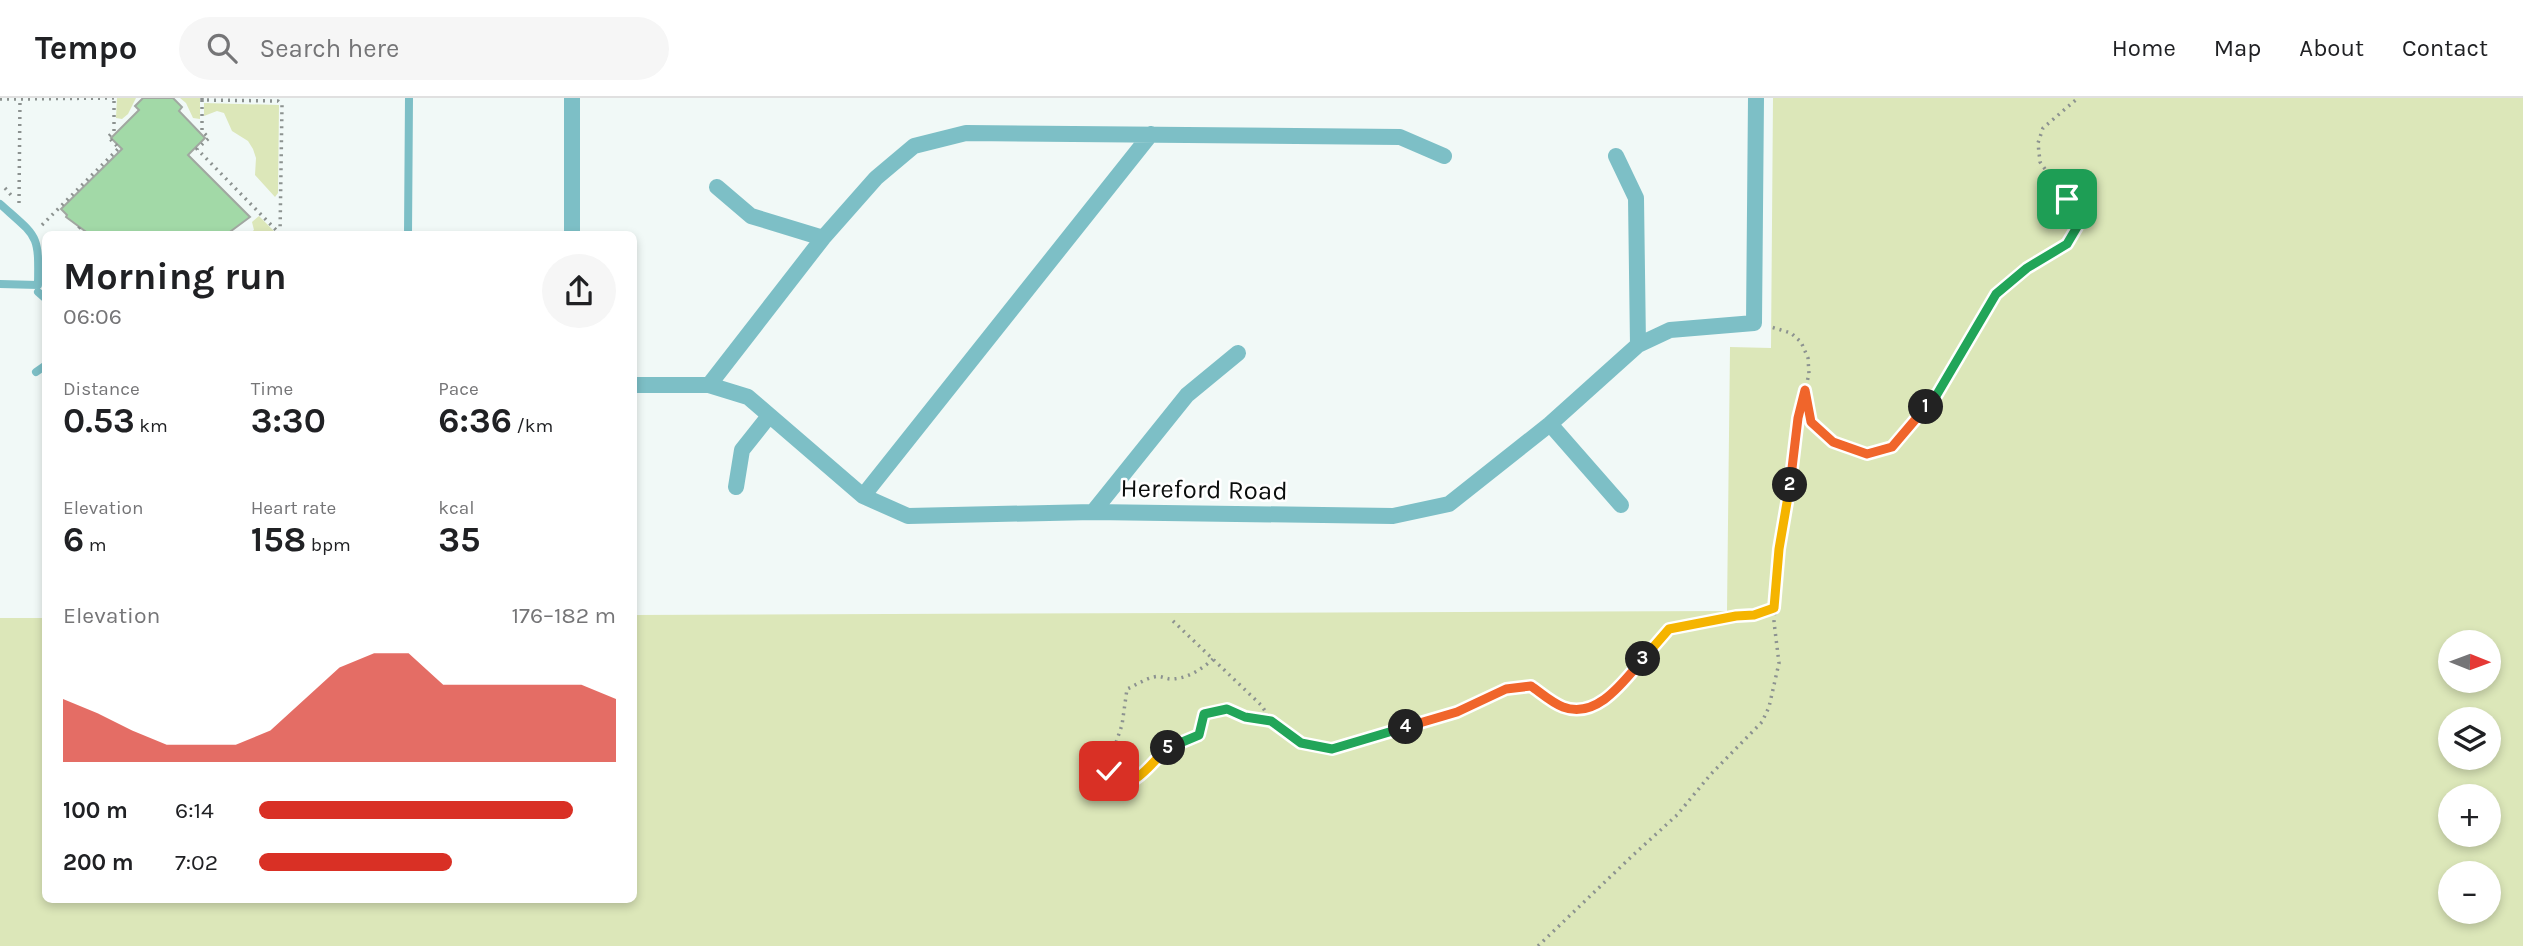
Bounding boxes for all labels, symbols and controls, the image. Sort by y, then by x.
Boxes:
search box [179,17,669,80]
text: Tempo [35,29,137,67]
icon: search [203,29,241,67]
text: Search here [259,33,399,64]
text: Home [2112,34,2176,62]
text: Map [2214,34,2261,62]
text: About [2299,34,2364,62]
text: Contact [2402,34,2488,62]
pin [2037,169,2097,229]
icon: arrive [2048,180,2086,218]
text: Morning run [63,254,287,299]
button: share [542,254,616,328]
text: 06:06 [63,303,122,330]
text: Distance [63,378,140,400]
text: Time [251,378,293,400]
text: Pace [438,378,479,400]
pin: 1 [1909,390,1944,424]
text: 1 [1922,395,1929,417]
text: 0.53 [63,400,135,441]
text: 3:30 [251,400,326,441]
text: 6:36 [438,400,512,441]
text: km [135,415,168,437]
text: /km [512,415,553,437]
pin: 2 [1772,468,1808,502]
street label: Hereford Road [1120,473,1288,506]
text: 2 [1784,473,1795,495]
text: Elevation [63,497,143,519]
text: Heart rate [251,497,336,519]
text: kcal [438,497,475,519]
text: 6 [63,519,84,560]
text: 158 [251,519,306,560]
text: 35 [438,519,480,560]
text: m [84,534,107,556]
text: bpm [306,534,351,556]
text: Elevation [63,602,160,629]
text: 176–182 m [512,602,616,629]
north arrow [2438,630,2501,693]
map controls [2438,630,2501,924]
pin: 3 [1626,642,1660,676]
text: 3 [1637,647,1648,669]
button: layers [2438,707,2501,770]
pin: 4 [1388,710,1424,744]
text: 4 [1400,715,1411,737]
pin: 5 [1150,730,1186,766]
text: 5 [1162,736,1173,758]
pin [1079,741,1139,801]
icon: check [1090,752,1128,790]
button: + [2438,784,2501,847]
text: 100 m [63,797,128,824]
text: 6:14 [175,797,214,824]
text: 200 m [63,849,134,876]
text: 7:02 [175,849,218,876]
button: − [2438,861,2501,924]

